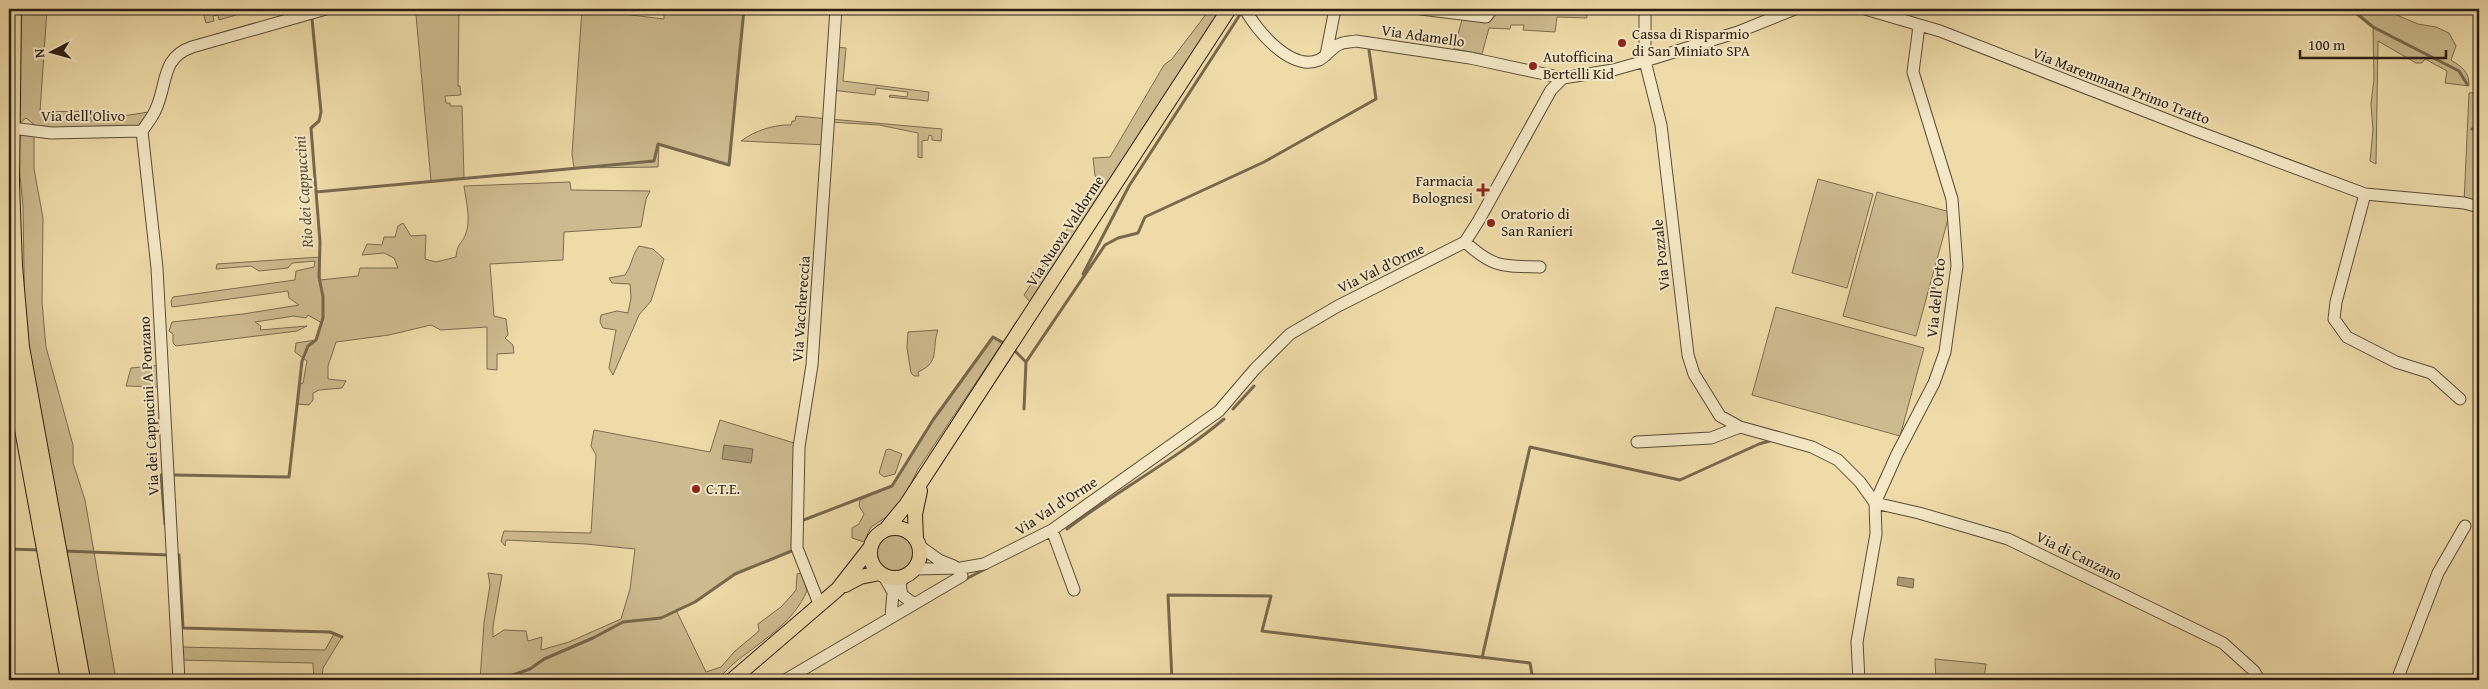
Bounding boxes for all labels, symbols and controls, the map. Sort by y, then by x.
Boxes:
street label: Via Adamello [1380,19,1466,52]
place label: Cassa di Risparmio di San Miniato SPA [1632,23,1750,61]
north arrow [28,28,78,78]
scale bar [2300,28,2447,60]
text: 100 m [2308,34,2346,55]
marker: Cassa di Risparmio di San Miniato SPA [1616,37,1628,49]
street label: Via Maremmana Primo Tratto [2029,42,2213,129]
place label: Autofficina Bertelli Kid [1543,46,1614,84]
text: N [29,47,50,59]
marker: Autofficina Bertelli Kid [1527,60,1539,72]
street label: Via dell'Olivo [41,105,125,126]
water label: Rio dei Cappuccini [287,135,319,250]
place label: Farmacia Bolognesi [1412,170,1473,208]
street label: Via Nuova Valdorme [1021,171,1108,290]
marker: Farmacia Bolognesi [1477,184,1489,196]
place label: Oratorio di San Ranieri [1501,203,1573,241]
marker: Oratorio di San Ranieri [1485,217,1497,229]
street label: Via Pozzale [1646,218,1675,292]
street label: Via Val d'Orme [1334,237,1428,298]
street label: Via Vacchereccia [786,255,815,363]
street label: Via dell'Orto [1921,257,1950,339]
street label: Via dei Cappucini A Ponzano [133,315,164,496]
street label: Via Val d'Orme [1010,471,1101,540]
place label: C.T.E. [706,478,740,499]
marker: C.T.E. [690,483,702,495]
street label: Via di Canzano [2033,526,2126,586]

